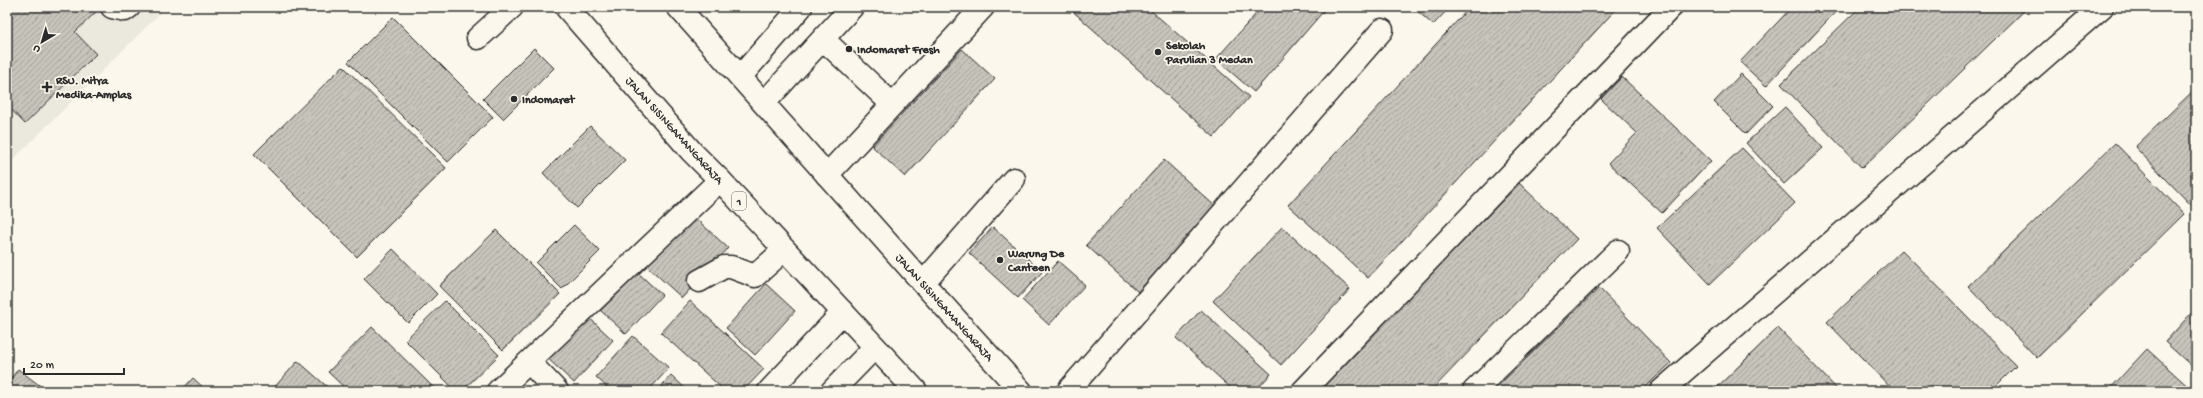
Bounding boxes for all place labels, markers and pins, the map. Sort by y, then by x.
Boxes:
place label: Sekolah Parulian 3 Medan [1165,40,1253,68]
marker: Indomaret Fresh [844,44,854,54]
place label: Indomaret Fresh [857,44,940,58]
marker: Sekolah Parulian 3 Medan [1153,47,1163,57]
place label: RSU. Mitra Medika-Amplas [55,75,132,103]
marker: RSU. Mitra Medika-Amplas [41,81,53,93]
marker: Indomaret [509,94,519,104]
place label: Indomaret [522,94,575,108]
place label: Warung De Canteen [1007,248,1065,276]
marker: Warung De Canteen [995,255,1005,265]

